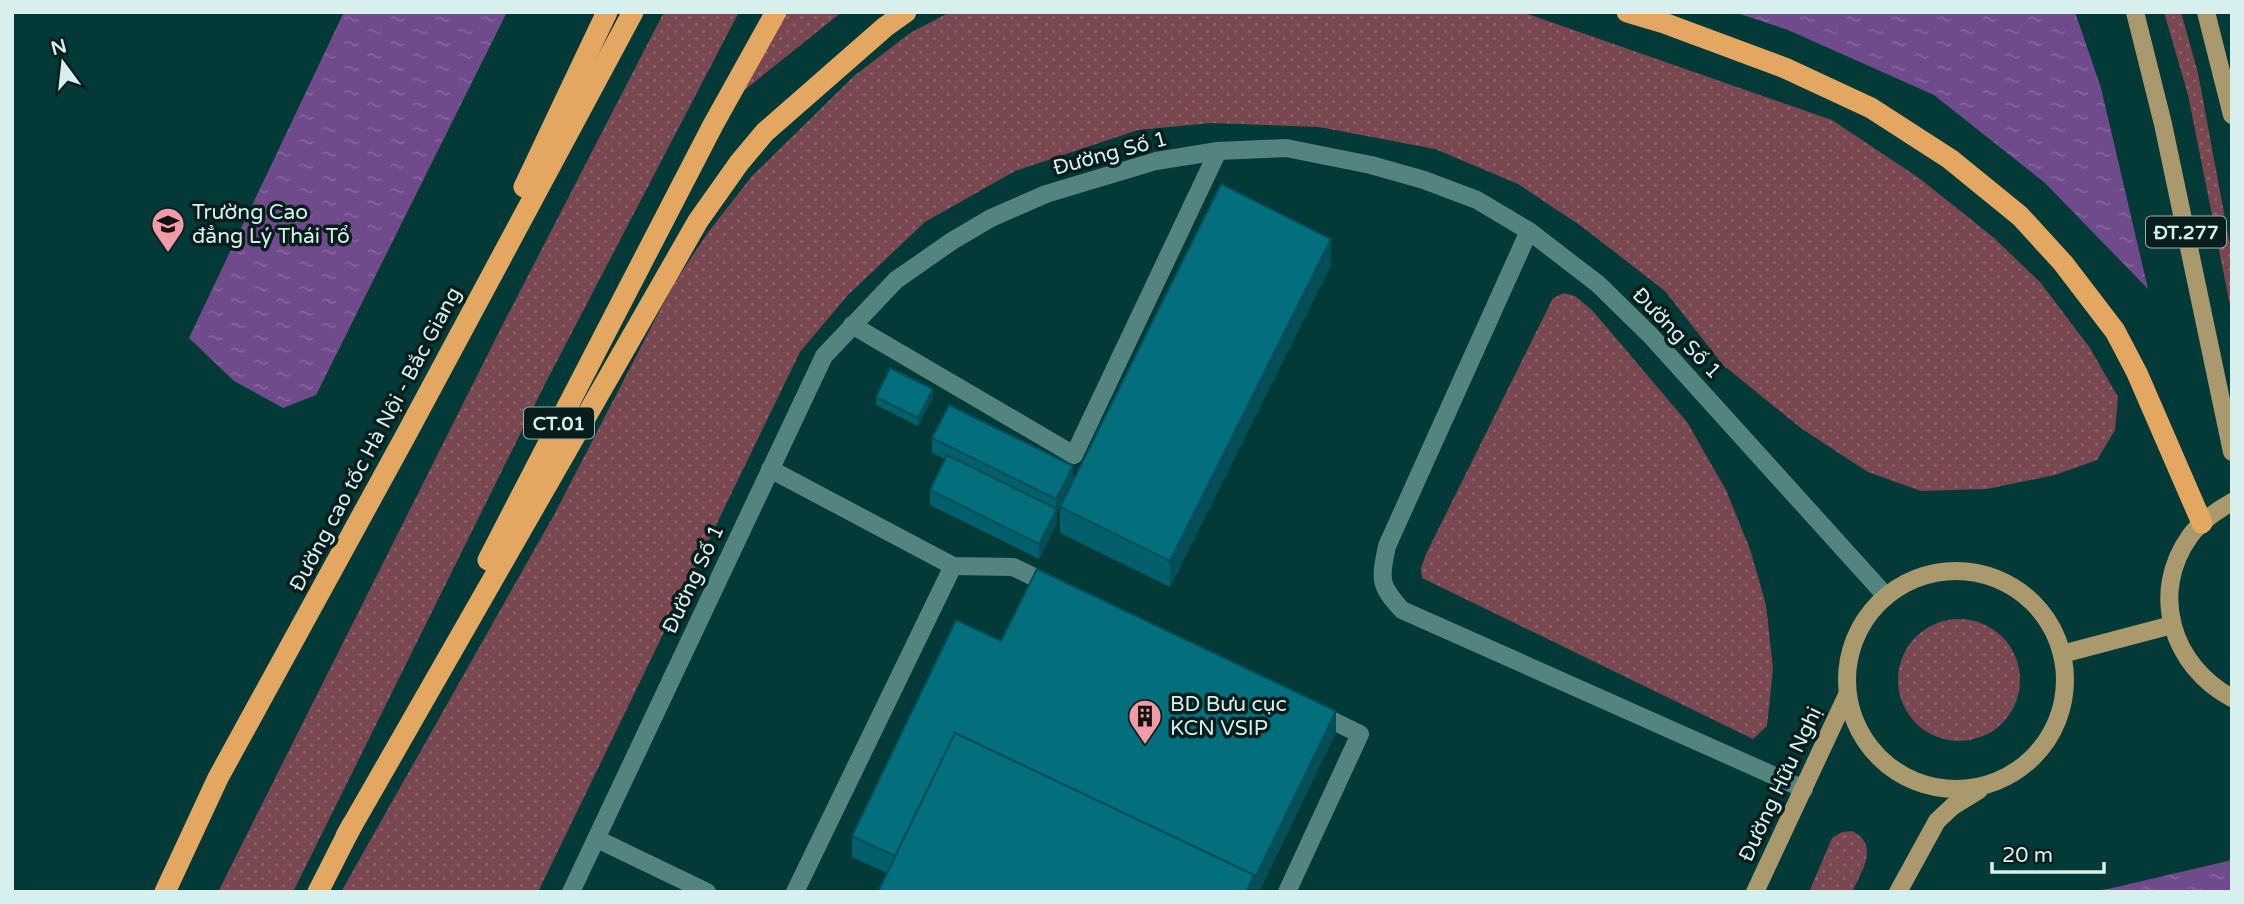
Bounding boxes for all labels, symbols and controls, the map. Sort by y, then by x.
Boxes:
north arrow [28,28,98,98]
text: N [49,35,69,60]
street label: Đường Số 1 [1050,126,1170,181]
place label: Trường Cao đẳng Lý Thái Tổ [192,200,350,249]
school or university icon: Trường Cao đẳng Lý Thái Tổ [149,205,187,254]
road number: ĐT.277 [2146,216,2226,248]
street label: Đường Số 1 [1627,282,1726,384]
street label: Đường cao tốc Hà Nội - Bắc Giang [284,283,466,595]
road number: CT.01 [524,408,594,438]
street label: Đường Số 1 [657,521,730,638]
place label: BD Bưu cục KCN VSIP [1170,692,1287,741]
building icon: BD Bưu cục KCN VSIP [1126,697,1164,746]
street label: Đường Hữu Nghị [1734,703,1827,865]
scale bar [1992,830,2104,874]
text: 20 m [2002,843,2053,868]

